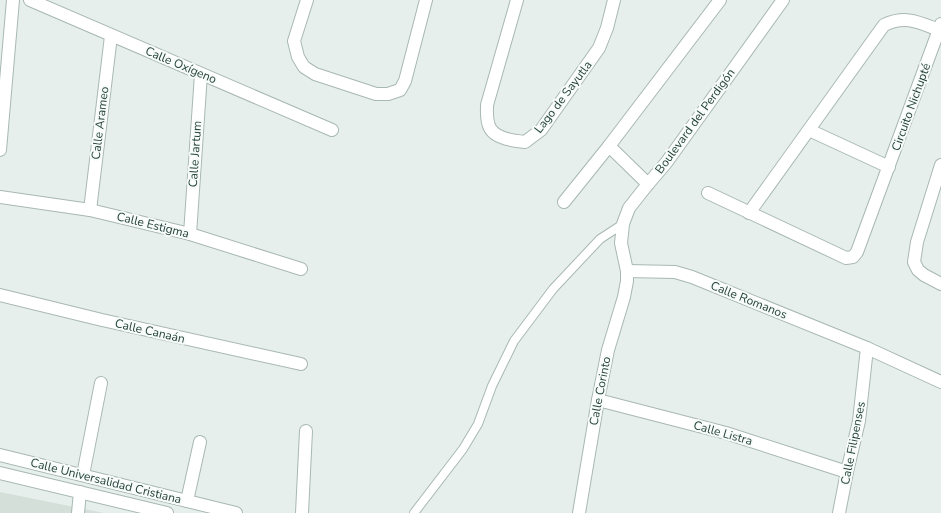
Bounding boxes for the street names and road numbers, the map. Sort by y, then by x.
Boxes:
street label: Calle Oxígeno [143,43,219,87]
street label: Lago de Sayutla [530,58,596,136]
street label: Circuito Nichupté [888,61,934,153]
street label: Boulevard del Perdigón [651,65,739,177]
street label: Calle Arameo [88,85,112,160]
street label: Calle Jartum [185,120,205,188]
street label: Calle Estigma [115,208,191,242]
street label: Calle Romanos [708,277,790,323]
street label: Calle Canaán [113,315,187,347]
street label: Calle Corinto [585,355,615,427]
street label: Calle Filipenses [837,400,869,486]
street label: Calle Listra [692,417,754,449]
street label: Calle Universalidad Cristiana [29,454,183,508]

